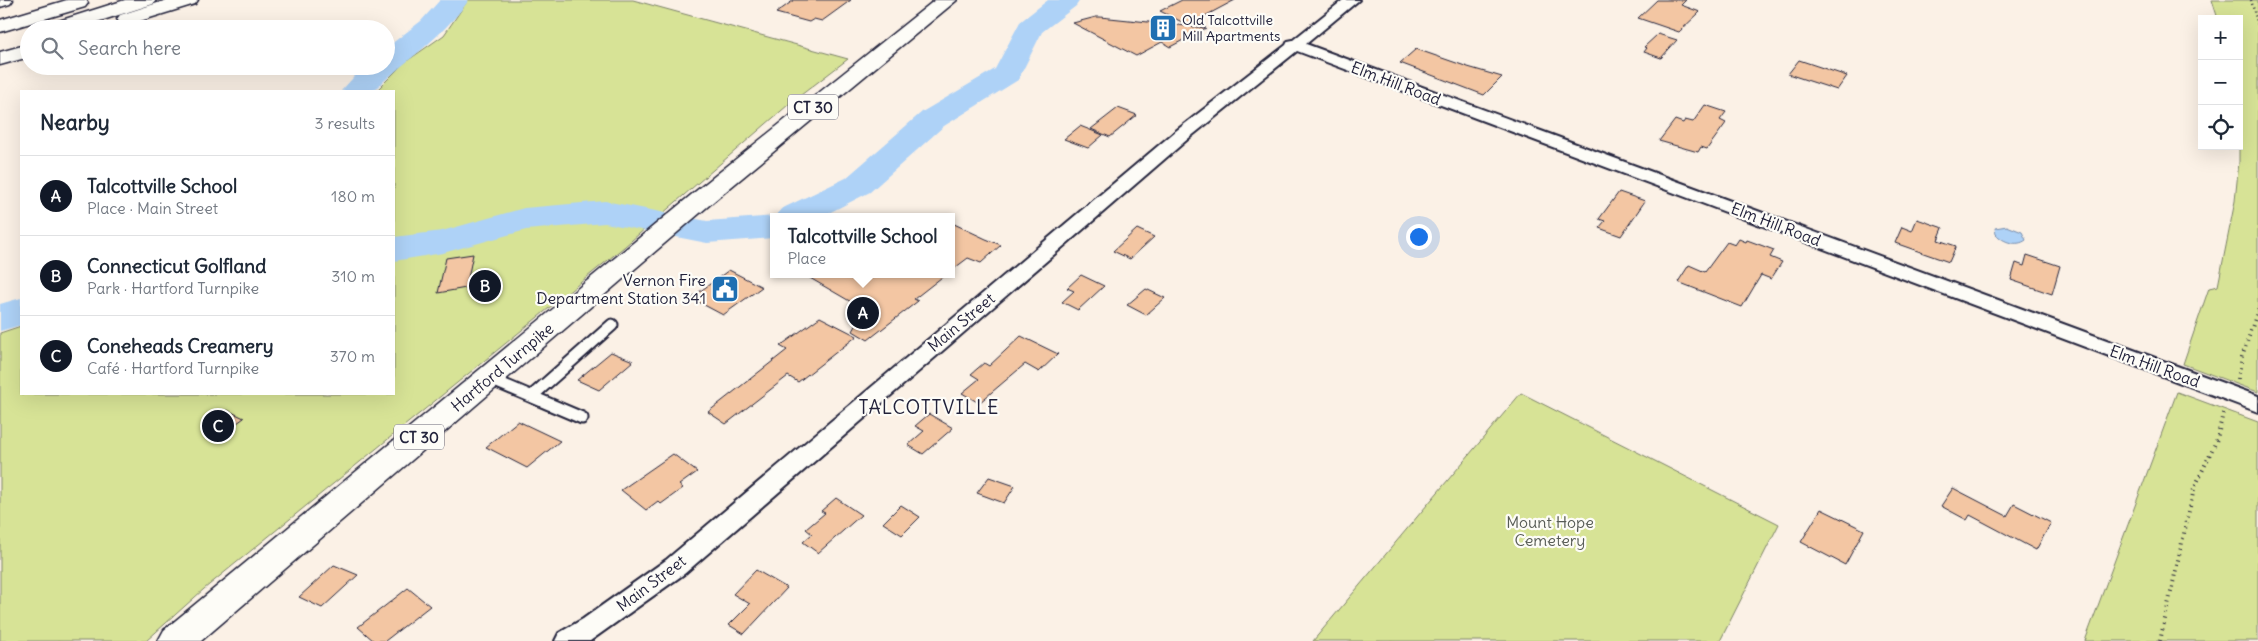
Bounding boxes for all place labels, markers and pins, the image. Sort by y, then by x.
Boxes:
place label: Old Talcottville Mill Apartments [1182,11,1280,45]
building icon: Old Talcottville Mill Apartments [1148,13,1178,43]
pin: B [469,267,501,305]
place label: Vernon Fire Department Station 341 [536,270,706,308]
public building icon: Vernon Fire Department Station 341 [710,274,740,304]
pin: A [847,294,879,332]
pin: C [202,407,234,445]

